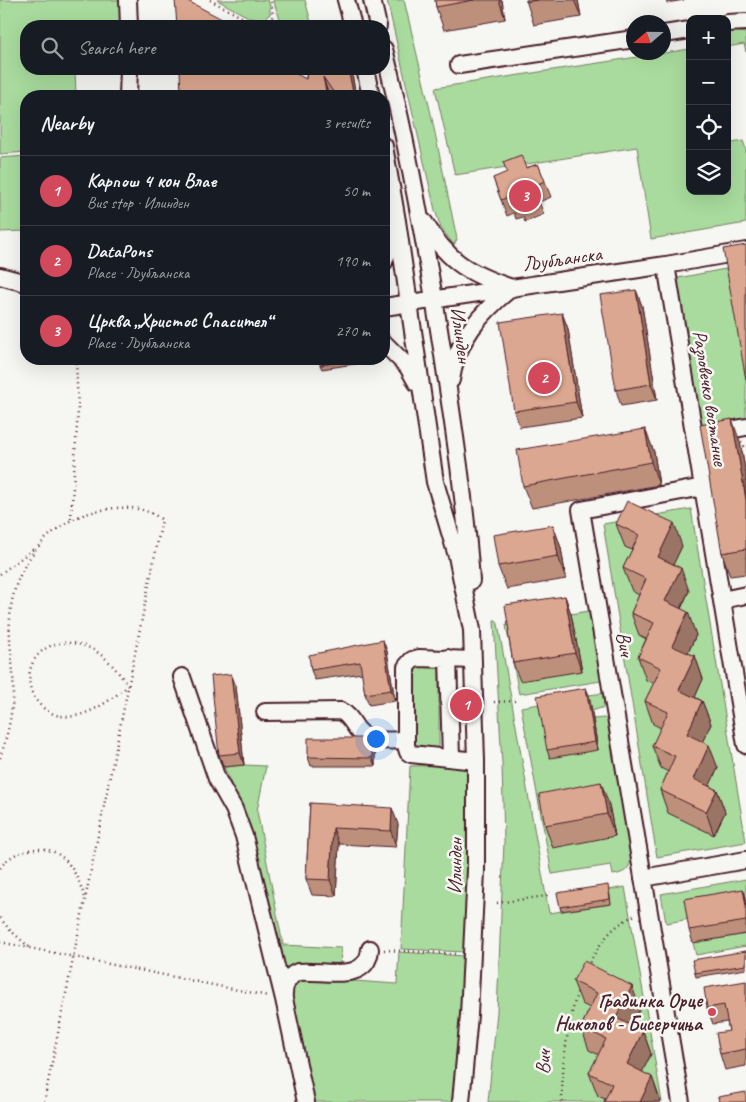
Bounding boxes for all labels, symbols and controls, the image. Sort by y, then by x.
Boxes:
north arrow [626,15,671,60]
map controls [686,15,731,195]
button: + [686,15,731,60]
search box [20,20,390,75]
icon: search [38,34,66,62]
text: Search here [78,36,155,60]
button: − [686,60,731,105]
button: locate [686,105,731,150]
text: Nearby [40,110,93,136]
text: 3 results [323,113,370,133]
button: layers [686,150,731,195]
text: Карпош 4 кон Влае [87,169,216,193]
pin: 3 [509,177,541,215]
text: 1 [52,181,60,201]
text: 50 m [343,181,370,201]
text: Bus stop · Илинден [87,193,189,213]
text: DataPons [87,239,152,263]
street label: Љубљанска [521,241,605,277]
text: 2 [52,251,60,271]
text: 190 m [336,251,370,271]
text: Place · Љубљанска [87,263,190,283]
street label: Илинден [445,305,478,366]
text: Црква „Христос Спасител“ [87,309,271,333]
text: 3 [52,321,60,341]
text: 270 m [336,321,370,341]
street label: Разловечко востание [686,329,733,469]
text: Place · Љубљанска [87,333,190,353]
pin: 2 [528,359,560,397]
street label: Вич [611,630,640,660]
pin: 1 [450,686,482,724]
your location [363,726,389,752]
street label: Илинден [442,836,468,894]
place label: Градинка Орце Николов - Бисерчиња [555,988,704,1036]
marker: Градинка Орце Николов - Бисерчиња [706,1006,718,1018]
street label: Вич [530,1047,556,1075]

